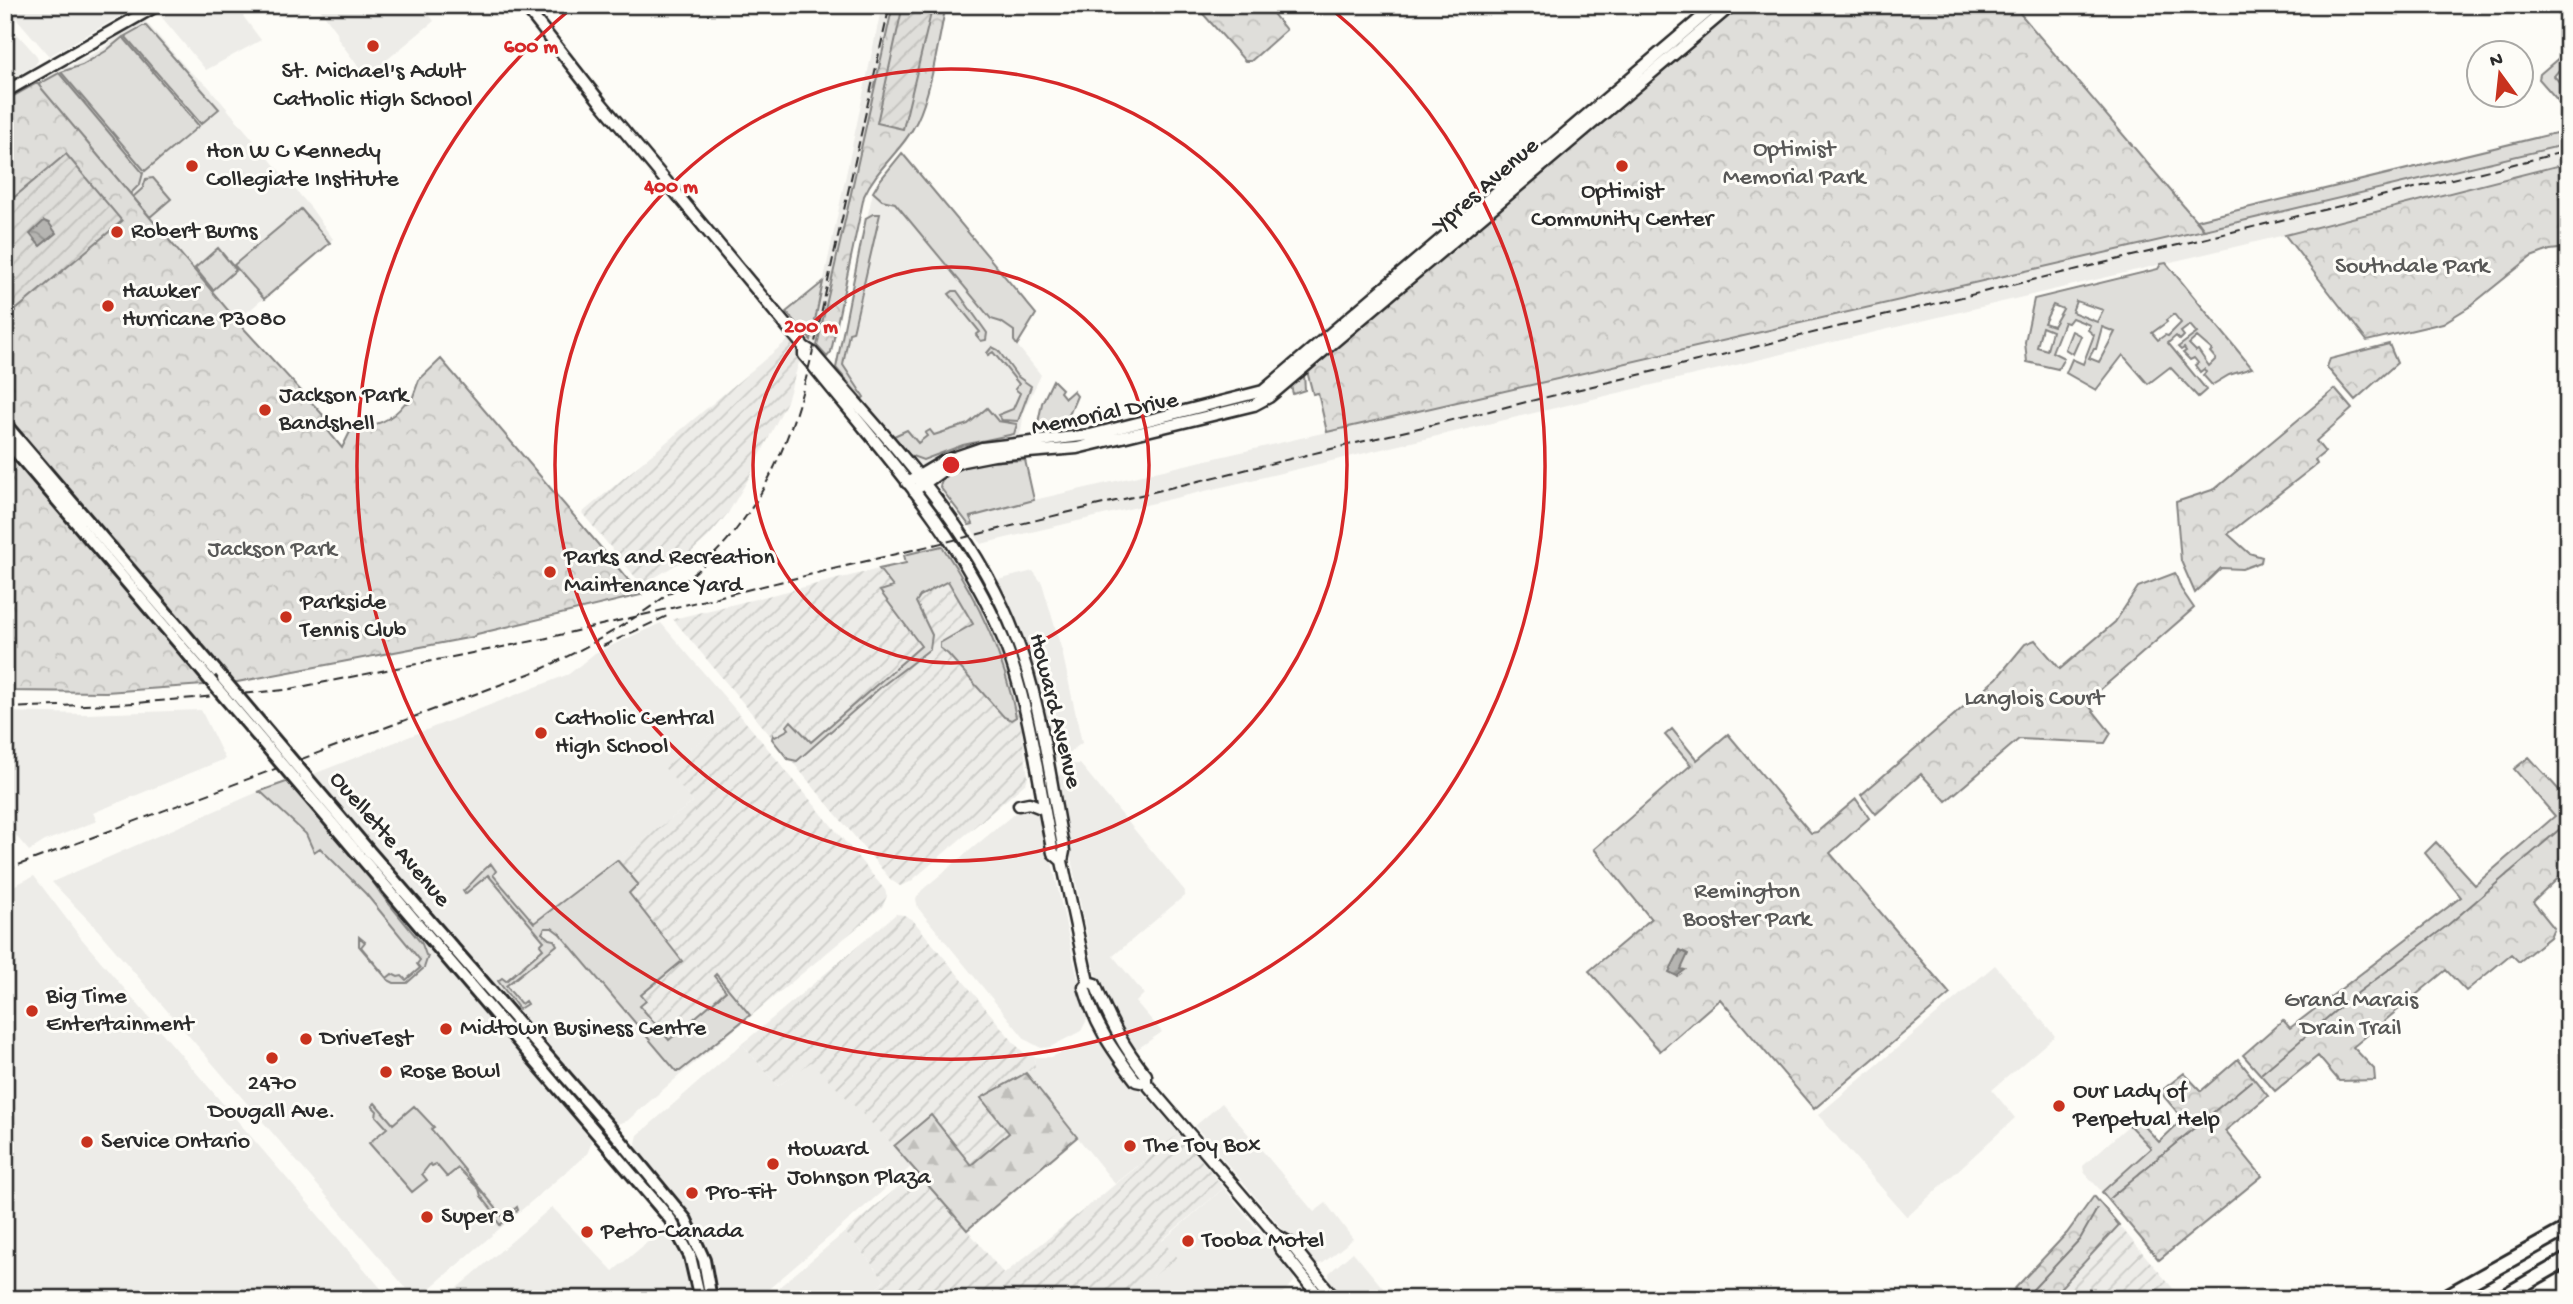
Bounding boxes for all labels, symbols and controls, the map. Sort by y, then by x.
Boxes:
text: 600 m [504,36,558,61]
marker: St. Michael's Adult Catholic High School [365,38,381,54]
north arrow [2464,38,2534,108]
text: N [2488,48,2505,74]
place label: St. Michael's Adult Catholic High School [273,58,473,115]
street label: Ypres Avenue [1427,132,1546,241]
park label: Optimist Memorial Park [1723,136,1867,193]
place label: Hon W C Kennedy Collegiate Institute [206,138,399,195]
marker: Hon W C Kennedy Collegiate Institute [184,158,200,174]
marker: Optimist Community Center [1614,158,1630,174]
text: 400 m [643,176,698,201]
place label: Optimist Community Center [1531,178,1716,235]
place label: Robert Burns [131,218,258,247]
marker: Robert Burns [109,224,125,240]
park label: Southdale Park [2335,253,2491,282]
place label: Hawker Hurricane P3080 [122,278,286,335]
marker: Hawker Hurricane P3080 [100,298,116,314]
text: 200 m [784,316,838,341]
place label: Jackson Park Bandshell [278,382,410,439]
street label: Memorial Drive [1029,386,1181,443]
marker: Jackson Park Bandshell [257,402,273,418]
centre of rings [939,453,963,477]
park label: Jackson Park [207,536,339,565]
place label: Parks and Recreation Maintenance Yard [563,544,776,601]
marker: Parks and Recreation Maintenance Yard [542,564,558,580]
place label: Parkside Tennis Club [298,589,407,646]
marker: Parkside Tennis Club [278,609,294,625]
street label: Howard Avenue [1021,631,1087,792]
park label: Langlois Court [1964,685,2106,714]
place label: Catholic Central High School [555,705,715,762]
marker: Catholic Central High School [533,725,549,741]
street label: Ouellette Avenue [322,766,456,914]
park label: Remington Booster Park [1682,878,1813,935]
place label: Big Time Entertainment [45,983,196,1040]
park label: Grand Marais Drain Trail [2284,987,2419,1044]
marker: Big Time Entertainment [24,1003,40,1019]
place label: Midtown Business Centre [460,1015,707,1044]
marker: Midtown Business Centre [438,1021,454,1037]
place label: DriveTest [318,1025,415,1054]
marker: DriveTest [298,1031,314,1047]
marker: 2470 Dougall Ave. [264,1050,280,1066]
place label: Rose Bowl [400,1058,501,1087]
marker: Rose Bowl [378,1064,394,1080]
place label: 2470 Dougall Ave. [206,1070,336,1127]
place label: Our Lady of Perpetual Help [2072,1078,2220,1135]
marker: Our Lady of Perpetual Help [2051,1098,2067,1114]
place label: Service Ontario [101,1128,250,1157]
place label: The Toy Box [1142,1132,1261,1161]
marker: Service Ontario [79,1134,95,1150]
place label: Howard Johnson Plaza [787,1136,931,1193]
marker: The Toy Box [1122,1138,1138,1154]
marker: Howard Johnson Plaza [765,1156,781,1172]
place label: Pro-Fit [705,1179,777,1208]
marker: Pro-Fit [684,1185,700,1201]
place label: Super 8 [441,1203,515,1232]
marker: Super 8 [419,1209,435,1225]
place label: Petro-Canada [600,1218,744,1247]
marker: Petro-Canada [579,1224,595,1240]
place label: Tooba Motel [1200,1227,1324,1256]
marker: Tooba Motel [1180,1233,1196,1249]

